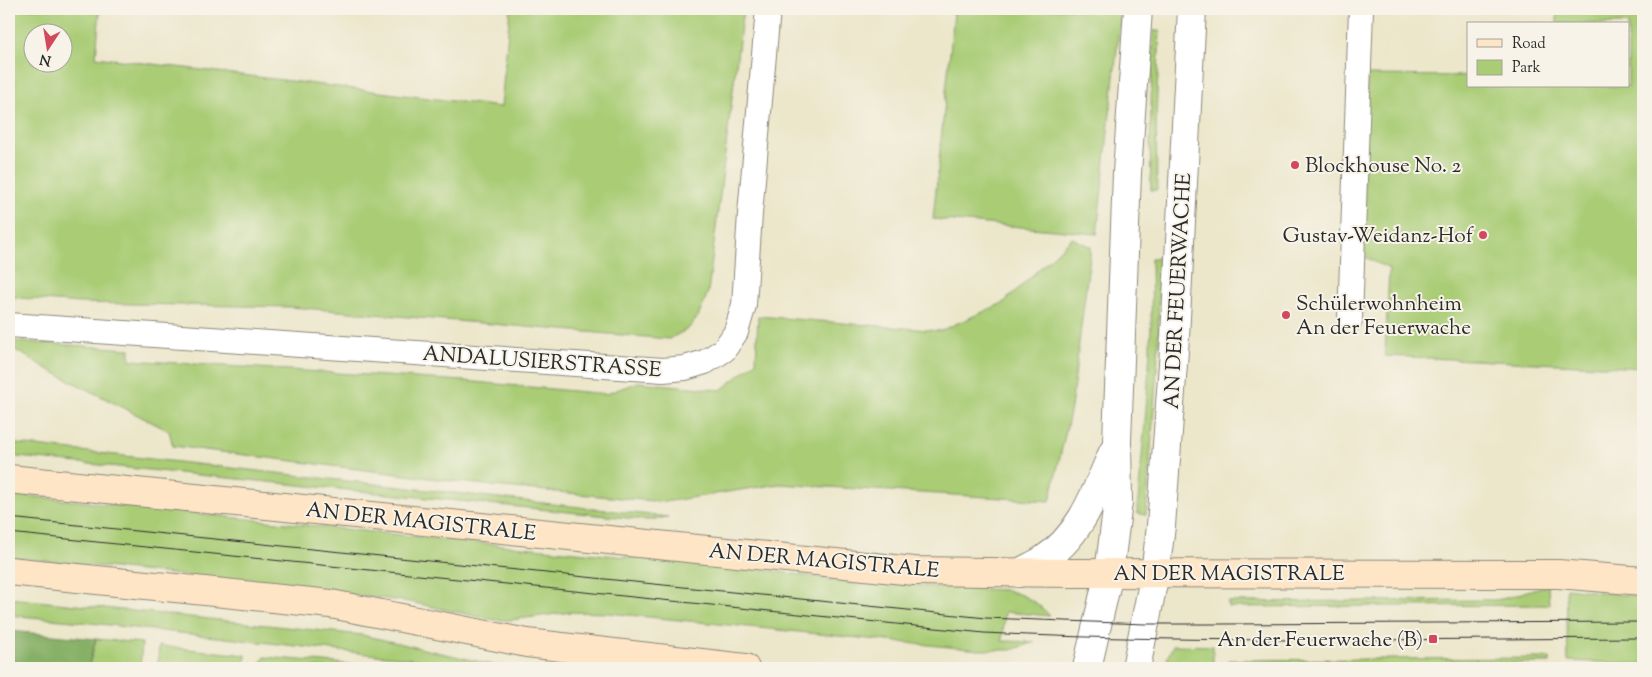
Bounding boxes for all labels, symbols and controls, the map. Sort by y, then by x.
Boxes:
north arrow [22,22,72,72]
legend [1467,22,1630,88]
text: Road [1512,34,1546,55]
text: N [38,48,53,70]
text: Park [1512,58,1541,79]
place label: Blockhouse No. 2 [1305,152,1461,182]
marker: Blockhouse No. 2 [1289,159,1301,171]
street label: AN DER FEUERWACHE [1158,172,1200,410]
place label: Gustav-Weidanz-Hof [1283,222,1475,252]
marker: Gustav-Weidanz-Hof [1477,229,1489,241]
place label: Schülerwohnheim An der Feuerwache [1296,290,1471,344]
marker: Schülerwohnheim An der Feuerwache [1280,309,1292,321]
street label: ANDALUSIERSTRASSE [421,340,663,386]
street label: AN DER MAGISTRALE [304,496,538,550]
street label: AN DER MAGISTRALE [707,537,941,587]
street label: AN DER MAGISTRALE [1113,560,1345,590]
place label: An der Feuerwache (B) [1217,626,1423,656]
marker: An der Feuerwache (B) [1427,633,1439,645]

